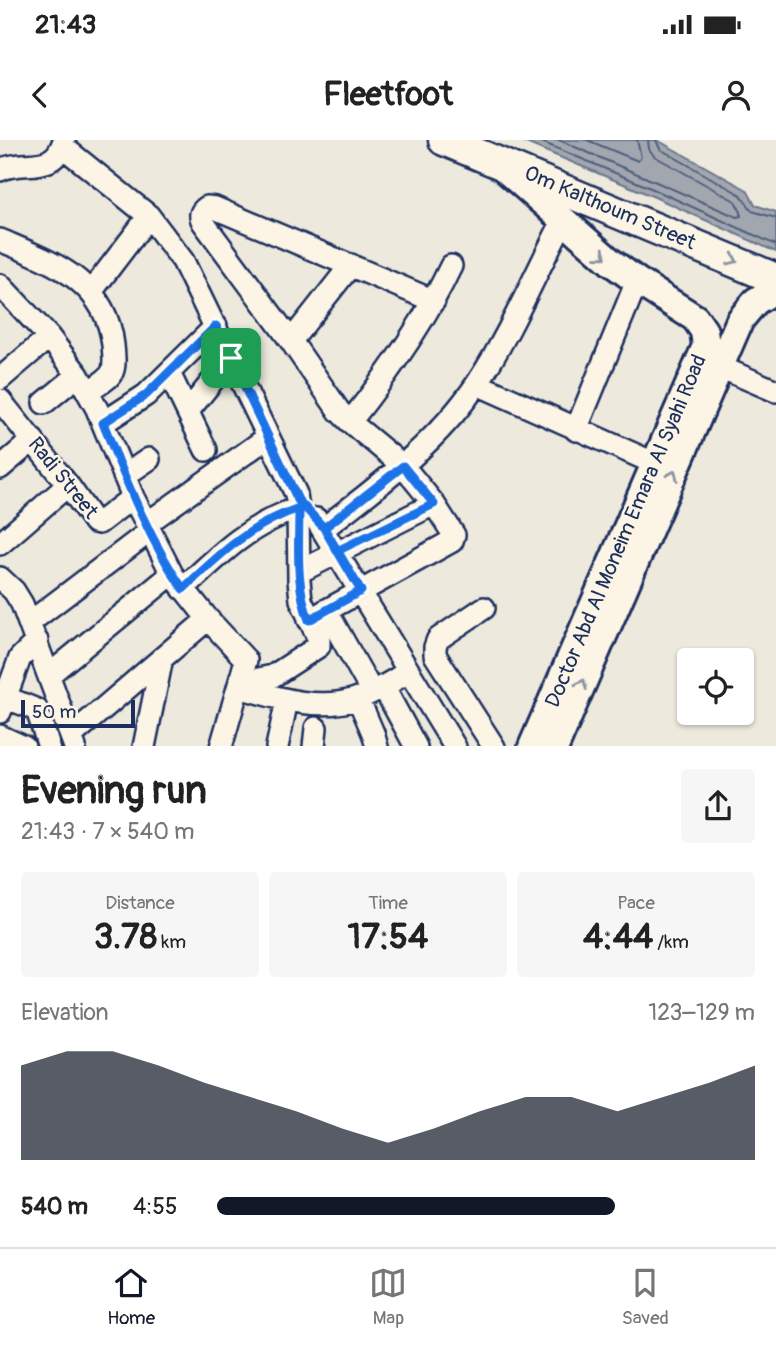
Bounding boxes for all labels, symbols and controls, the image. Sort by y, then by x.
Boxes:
text: 21:43 [35,9,96,41]
text: Fleetfoot [323,75,453,115]
icon: back [21,76,59,114]
icon: person [717,76,755,114]
street label: Om Kalthoum Street [520,160,700,257]
one-way arrow [595,246,607,259]
one-way arrow [726,252,739,266]
pin [201,328,261,388]
icon: arrive [212,339,250,377]
street label: Doctor Abd Al Moneim Emara Al Syahi Road [539,350,713,712]
street label: Radi Street [22,432,104,525]
one-way arrow [665,470,679,482]
map controls [677,648,754,725]
button: locate [677,648,754,725]
one-way arrow [574,679,588,691]
scale bar [21,698,135,729]
text: 50 m [32,700,76,724]
text: Evening run [21,767,207,815]
button: share [681,769,755,843]
text: 21:43 · 7 × 540 m [21,817,194,846]
text: Distance [105,891,175,915]
text: Time [368,891,408,915]
text: Pace [617,891,655,915]
text: 3.78 [94,915,157,959]
text: 17:54 [348,915,428,959]
text: 4:44 [583,915,653,959]
text: km [157,930,186,954]
text: /km [653,930,689,954]
text: Elevation [21,998,109,1027]
text: 123–129 m [648,998,755,1027]
text: 540 m [21,1192,88,1221]
text: 4:55 [133,1192,177,1221]
tab: Home [107,1264,155,1330]
tab: Map [369,1264,407,1330]
tab: Saved [622,1264,669,1330]

